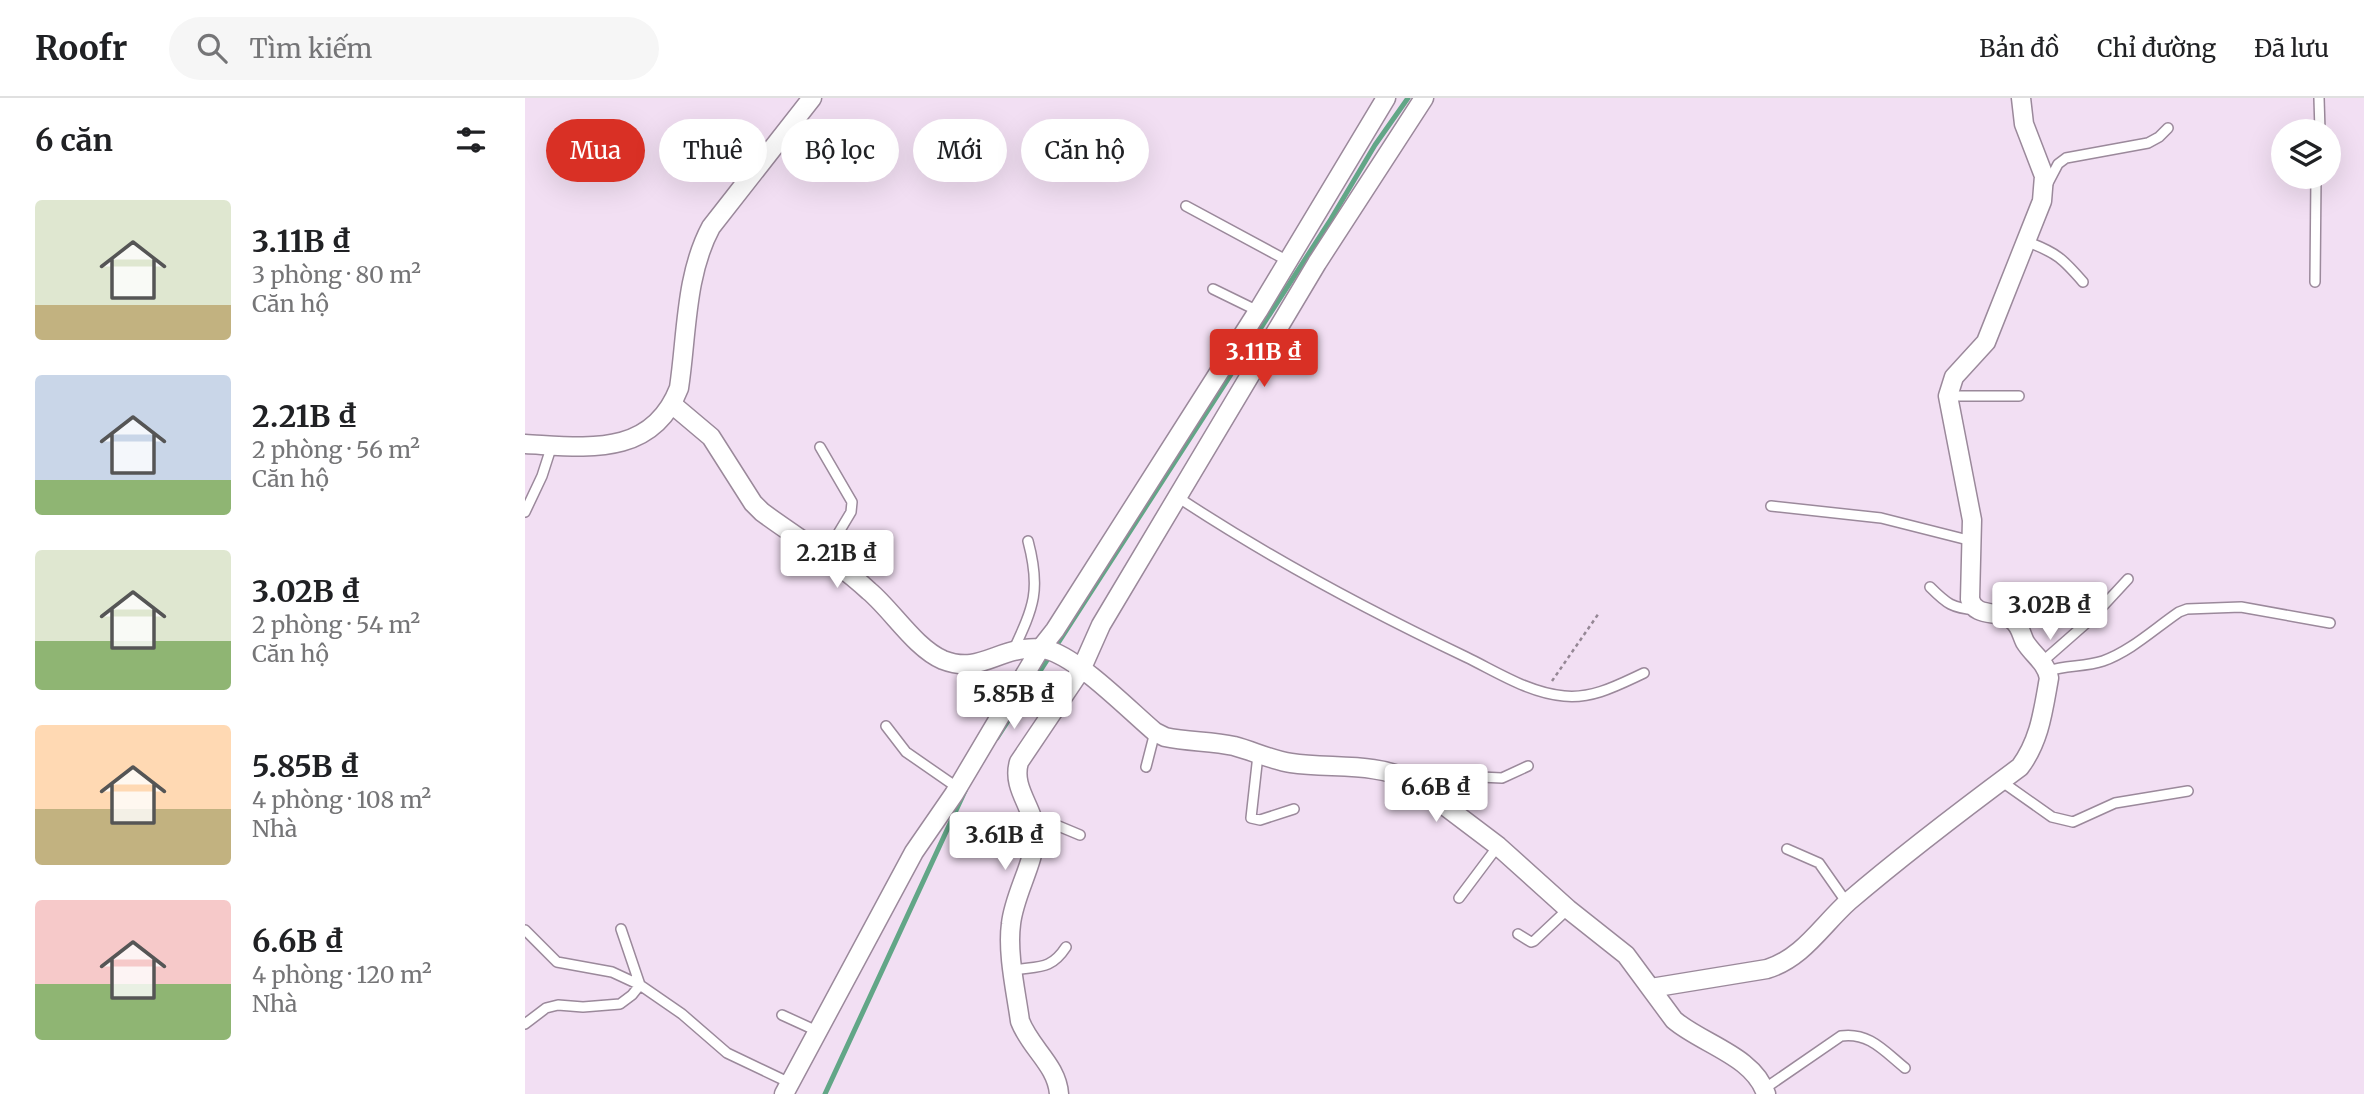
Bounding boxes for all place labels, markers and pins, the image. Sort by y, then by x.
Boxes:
pin: 3.11B ₫ [1199,330,1329,389]
pin: 2.21B ₫ [772,531,902,590]
pin: 3.02B ₫ [1985,582,2115,642]
pin: 5.85B ₫ [949,672,1079,731]
pin: 6.6B ₫ [1379,764,1493,824]
pin: 3.61B ₫ [940,812,1070,872]

